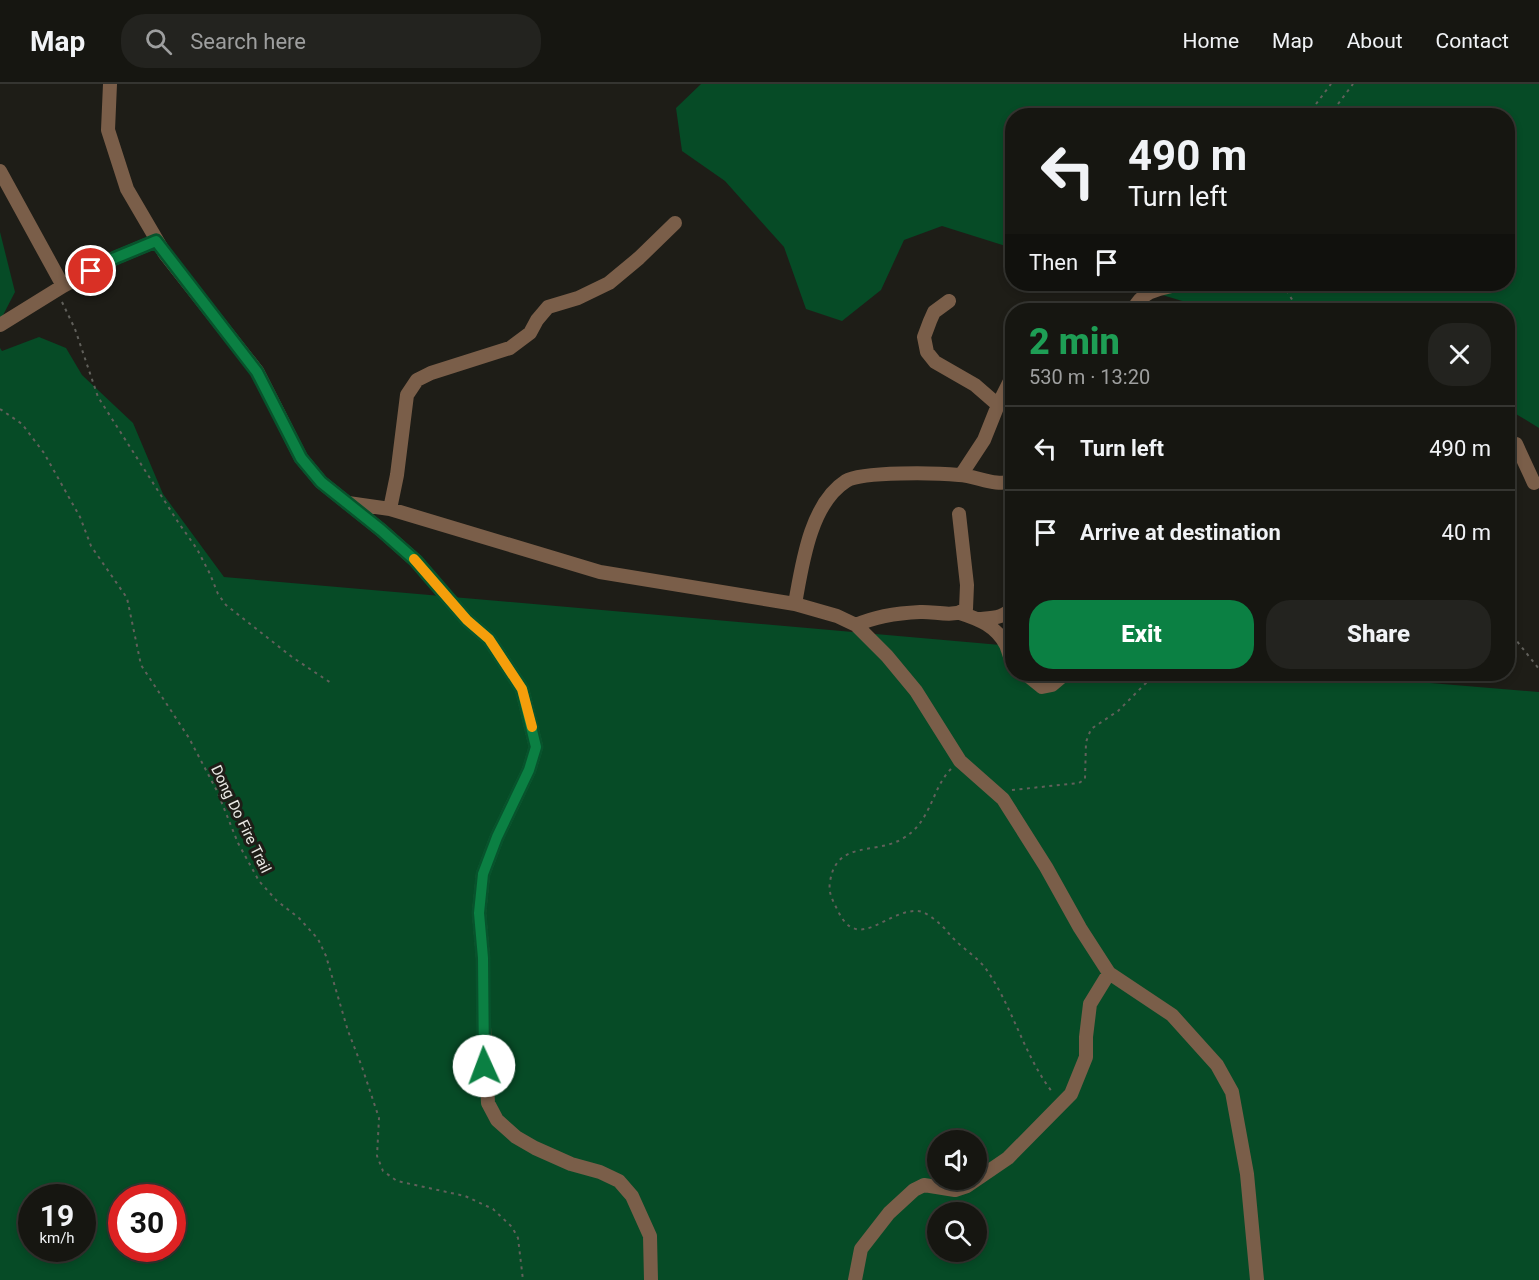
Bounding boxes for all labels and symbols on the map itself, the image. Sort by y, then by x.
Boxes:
pin [65,245,116,296]
street label: Dong Do Fire Trail [207,762,275,876]
position arrow [452,1034,516,1098]
speed limit sign: 30 [108,1184,186,1262]

